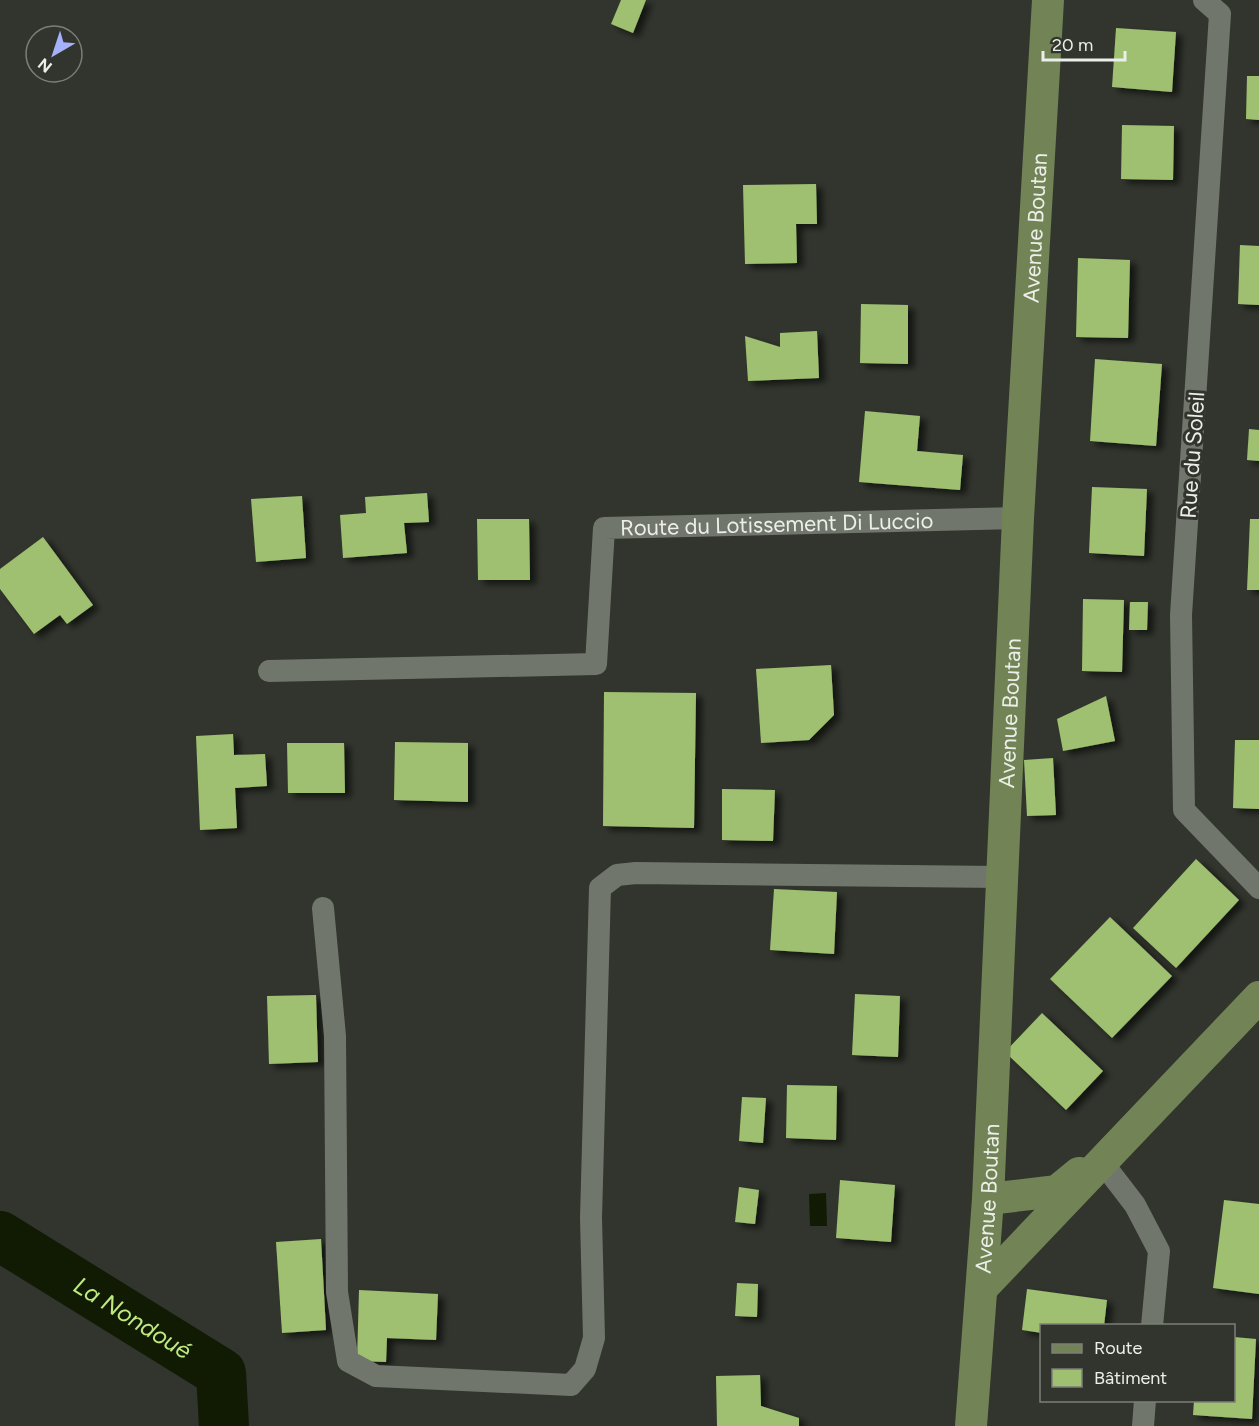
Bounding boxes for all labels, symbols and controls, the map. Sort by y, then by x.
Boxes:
north arrow [24,24,84,84]
scale bar [1043,24,1126,62]
text: 20 m [1052,34,1093,56]
text: N [34,54,56,77]
street label: Avenue Boutan [1017,152,1053,304]
street label: Rue du Soleil [1175,391,1210,519]
street label: Route du Lotissement Di Luccio [620,507,934,542]
street label: Avenue Boutan [993,638,1027,789]
street label: Avenue Boutan [969,1123,1005,1275]
water label: La Nondoué [69,1270,197,1365]
legend [1040,1324,1235,1402]
text: Route [1094,1337,1143,1359]
text: Bâtiment [1094,1367,1167,1389]

